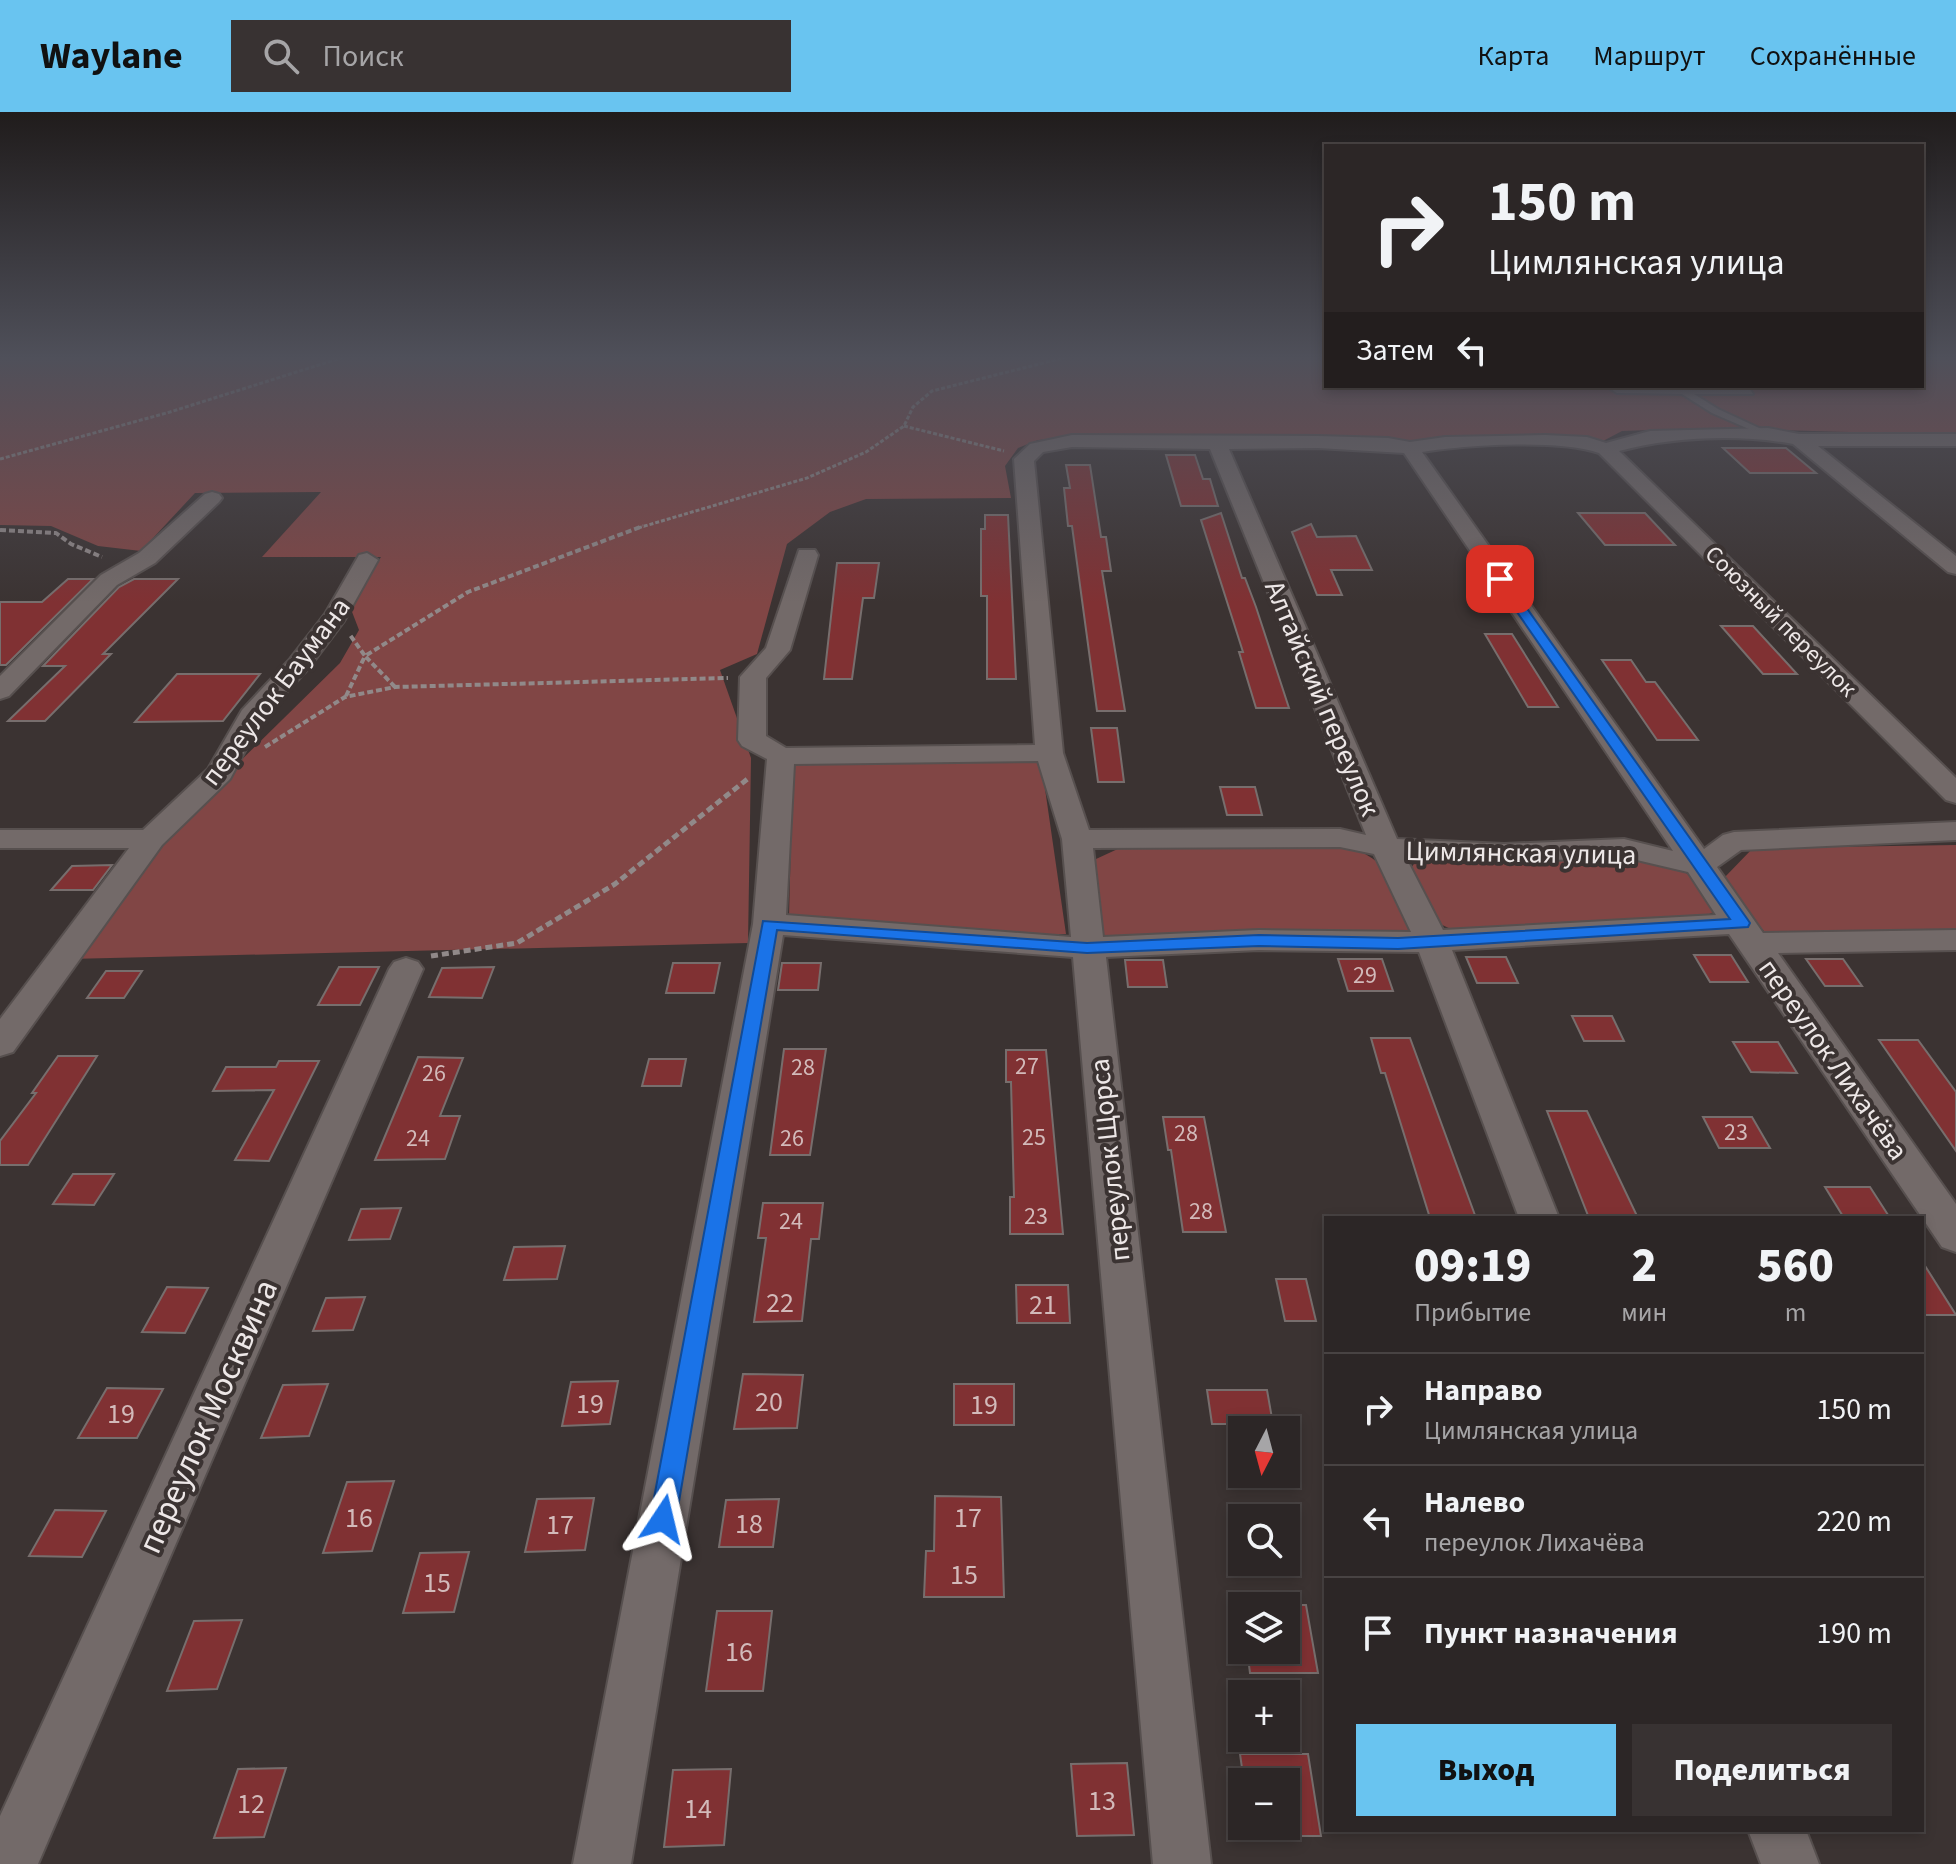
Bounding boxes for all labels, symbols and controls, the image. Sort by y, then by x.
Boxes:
search box [231,20,791,92]
text: Waylane [40,29,183,83]
icon: search [259,34,303,78]
text: Поиск [323,35,404,78]
text: Карта [1478,36,1549,76]
text: Маршрут [1593,36,1706,76]
text: Сохранённые [1750,36,1916,76]
text: 150 m [1488,163,1636,242]
icon: right [1356,176,1460,280]
text: Цимлянская улица [1488,237,1785,288]
icon: left [1450,328,1494,372]
text: Затем [1356,329,1434,372]
street label: Союзный переулок [1697,538,1865,705]
pin [1466,545,1534,613]
icon: arrive [1478,557,1522,601]
street label: Алтайский переулок [1254,574,1390,823]
street label: переулок Баумана [192,589,360,794]
street label: Цимлянская улица [1405,831,1637,875]
street label: переулок Лихачёва [1749,951,1918,1168]
house number: 29 [1353,958,1377,993]
house number: 27 [1015,1049,1039,1084]
house number: 28 [791,1050,815,1085]
house number: 26 [422,1056,446,1091]
street label: переулок Щорса [1079,1057,1141,1263]
house number: 23 [1724,1115,1748,1150]
house number: 28 [1174,1116,1198,1151]
house number: 25 [1022,1120,1046,1155]
house number: 24 [406,1121,430,1156]
house number: 26 [780,1121,804,1156]
house number: 28 [1189,1194,1213,1229]
house number: 23 [1024,1199,1048,1234]
house number: 24 [779,1204,803,1239]
text: 09:19 [1414,1232,1531,1300]
text: 2 [1631,1232,1657,1300]
text: 560 [1757,1232,1834,1300]
street label: переулок Москвина [126,1272,291,1562]
house number: 22 [766,1283,794,1323]
house number: 21 [1029,1285,1057,1325]
text: Прибытие [1414,1294,1531,1331]
text: мин [1621,1294,1667,1331]
text: m [1785,1294,1806,1331]
text: Направо [1424,1369,1542,1412]
house number: 20 [755,1382,783,1422]
house number: 19 [576,1384,604,1424]
house number: 19 [970,1385,998,1425]
icon: right [1356,1387,1400,1431]
text: 150 m [1816,1388,1892,1431]
house number: 19 [107,1394,135,1434]
text: Цимлянская улица [1424,1412,1638,1449]
north arrow [1228,1416,1300,1488]
map controls [1228,1416,1300,1840]
position arrow [621,1477,705,1561]
text: Налево [1424,1481,1525,1524]
house number: 16 [345,1498,373,1538]
house number: 17 [954,1498,982,1538]
icon: left [1356,1499,1400,1543]
text: 220 m [1816,1500,1892,1543]
house number: 18 [735,1504,763,1544]
button: search [1228,1504,1300,1576]
house number: 17 [546,1505,574,1545]
text: переулок Лихачёва [1424,1524,1645,1561]
house number: 15 [950,1555,978,1595]
house number: 15 [423,1563,451,1603]
button: layers [1228,1592,1300,1664]
icon: arrive [1356,1611,1400,1655]
text: Пункт назначения [1424,1612,1678,1655]
text: 190 m [1816,1612,1892,1655]
house number: 16 [725,1632,753,1672]
button: + [1228,1680,1300,1752]
button: Выход [1356,1724,1616,1816]
button: Поделиться [1632,1724,1892,1816]
button: − [1228,1768,1300,1840]
house number: 13 [1088,1781,1116,1821]
house number: 12 [237,1784,265,1824]
house number: 14 [684,1789,712,1829]

